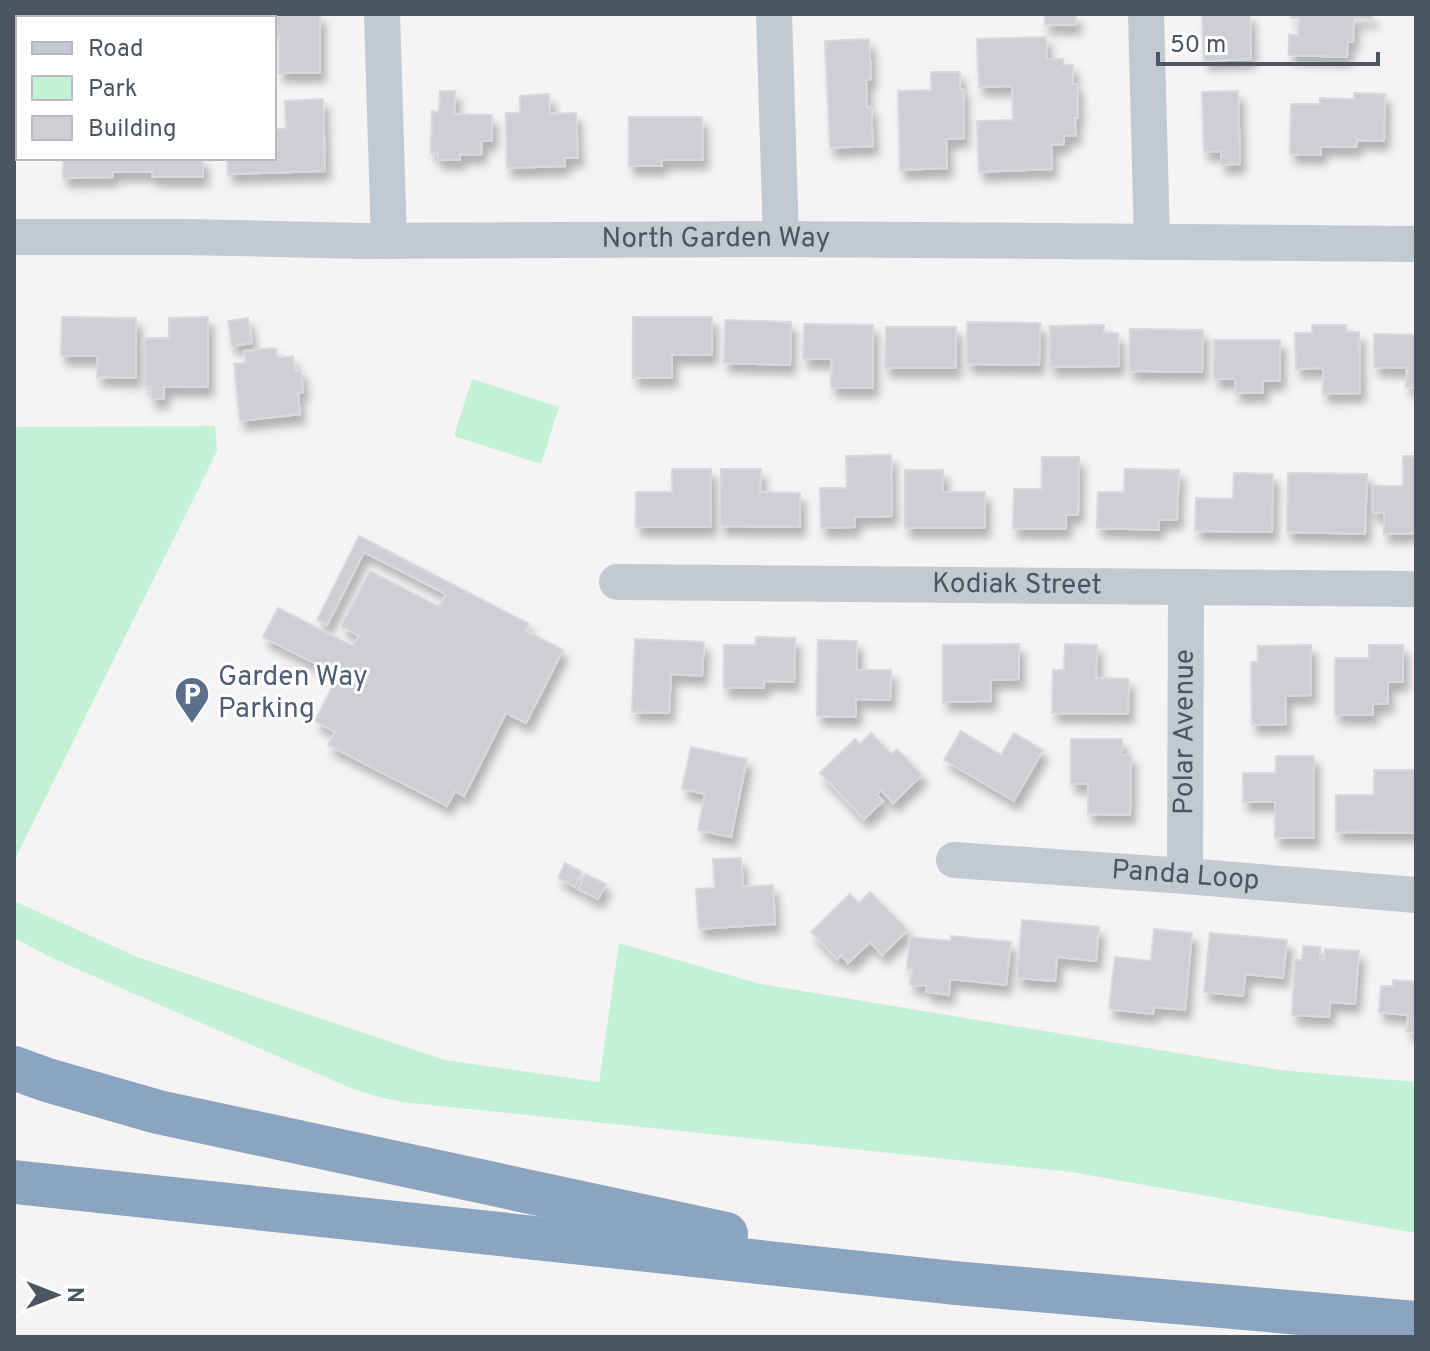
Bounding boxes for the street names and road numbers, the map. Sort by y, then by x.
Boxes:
street label: North Garden Way [601,221,831,258]
street label: Kodiak Street [932,567,1102,604]
street label: Polar Avenue [1167,649,1204,815]
street label: Panda Loop [1110,853,1261,900]

